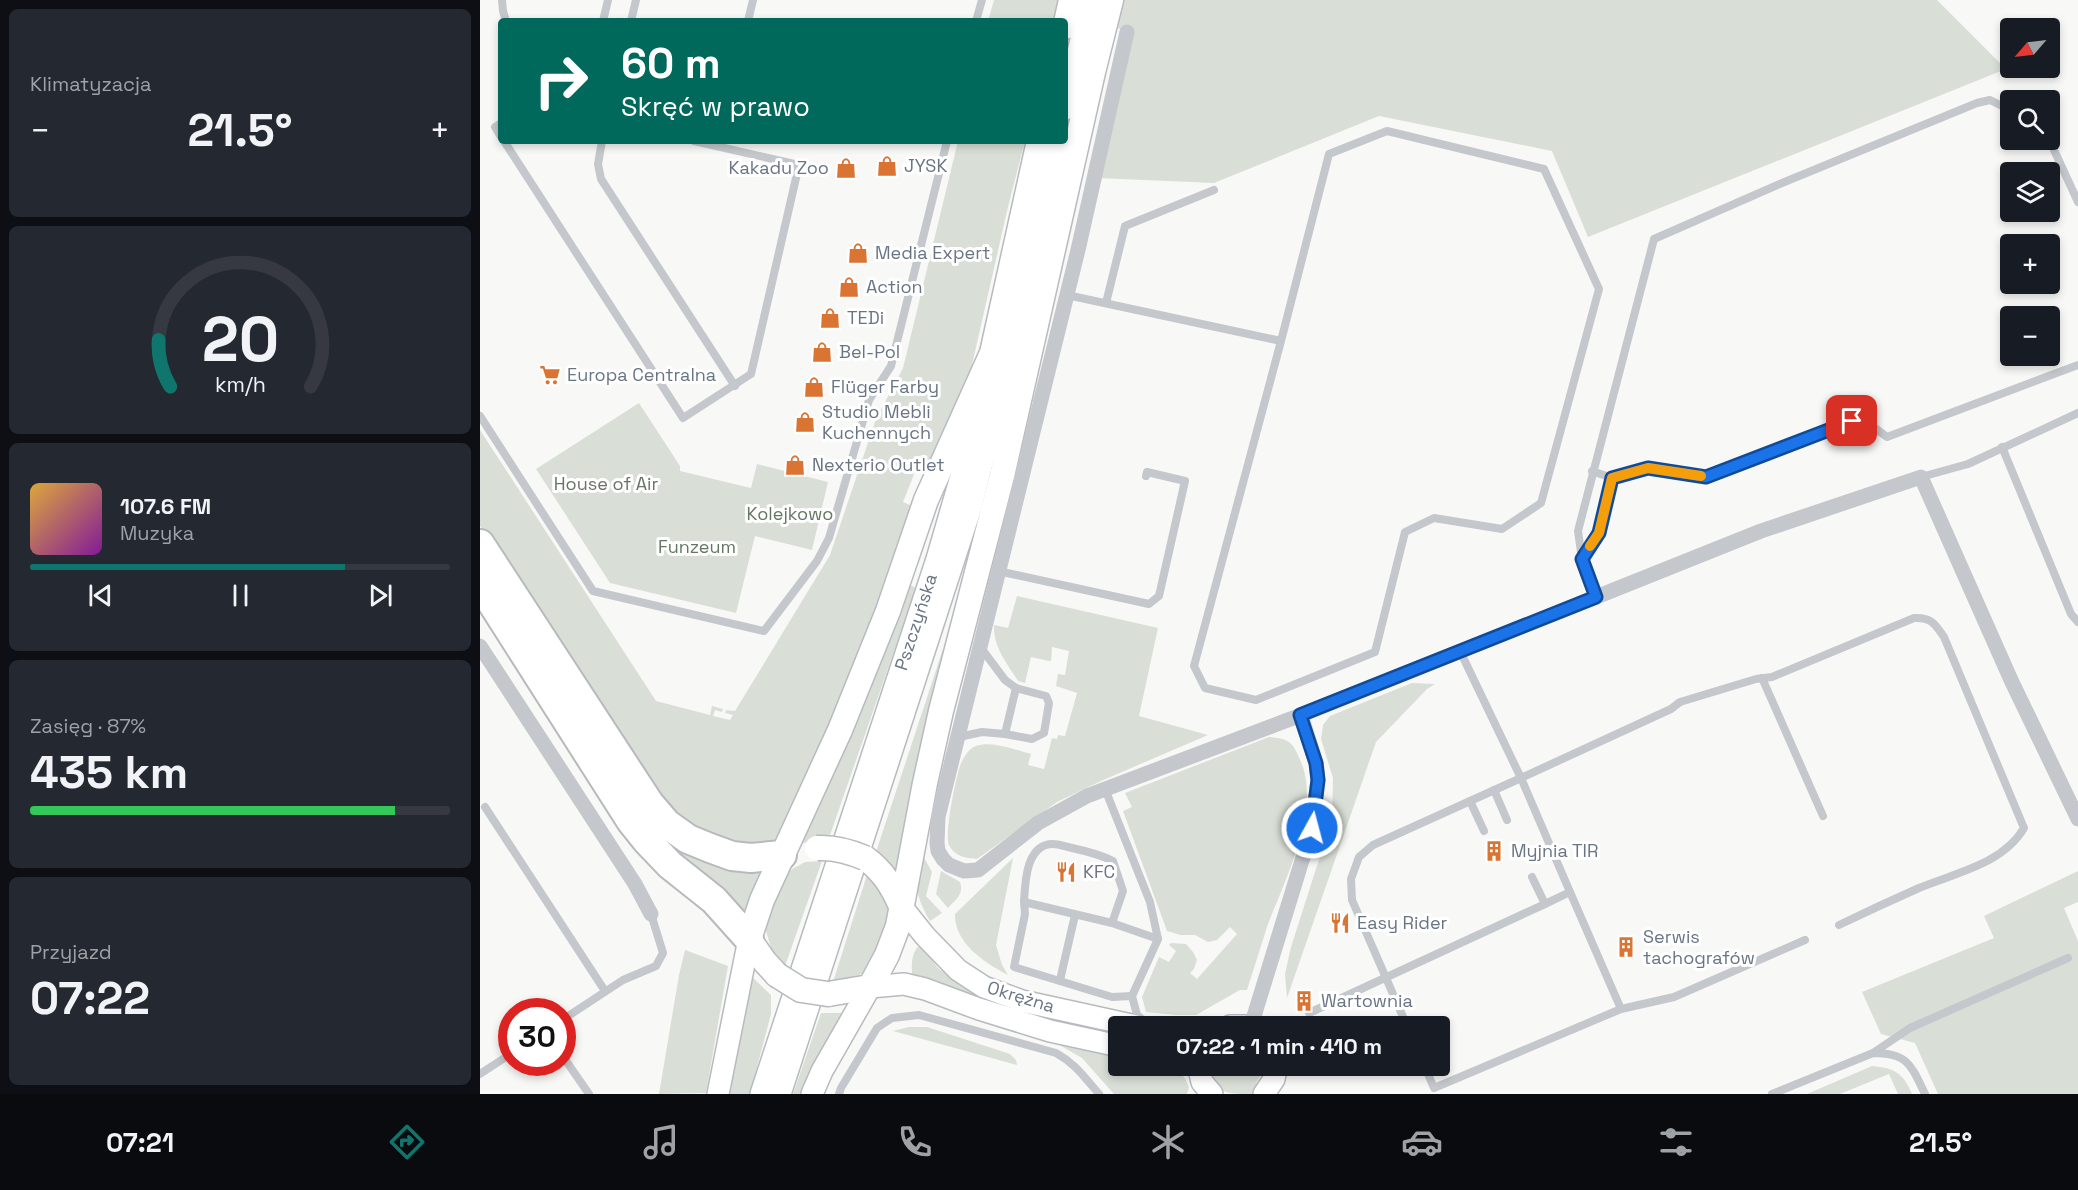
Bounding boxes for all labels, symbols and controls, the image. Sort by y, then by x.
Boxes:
north arrow [2000,18,2060,78]
map controls [2000,18,2060,366]
text: 60 m [621,37,721,90]
icon: right [522,42,600,120]
text: Klimatyzacja [30,71,152,97]
text: Skręć w prawo [621,89,810,124]
button: search [2000,90,2060,150]
text: 21.5° [187,102,293,159]
text: − [30,110,50,152]
text: + [430,110,450,152]
shop icon: JYSK [875,154,899,178]
place label: JYSK [904,154,947,177]
place label: Kakadu Zoo [728,156,829,179]
shop icon: Kakadu Zoo [834,156,858,180]
button: layers [2000,162,2060,222]
button: + [2000,234,2060,294]
shop icon: Media Expert [846,241,870,265]
place label: Media Expert [875,241,990,264]
shop icon: Action [837,275,861,299]
place label: Action [866,275,923,298]
text: 20 [201,300,279,379]
shop icon: TEDi [818,306,842,330]
place label: TEDi [847,306,884,329]
button: − [2000,306,2060,366]
shop icon: Bel-Pol [810,340,834,364]
place label: Bel-Pol [839,340,900,363]
supermarket icon: Europa Centralna [538,363,562,387]
place label: Europa Centralna [567,363,716,386]
text: km/h [214,371,266,398]
shop icon: Flüger Farby [802,375,826,399]
place label: Flüger Farby [831,375,939,398]
pin [1826,395,1877,446]
place label: Studio Mebli Kuchennych [822,400,931,444]
icon: arrive [1835,404,1868,437]
shop icon: Studio Mebli Kuchennych [793,410,817,434]
shop icon: Nexterio Outlet [783,453,807,477]
place label: Nexterio Outlet [812,453,945,476]
park label: House of Air [554,472,658,495]
text: 107.6 FM [120,492,211,520]
park label: Kolejkowo [747,502,833,525]
text: Muzyka [120,520,194,546]
park label: Funzeum [658,535,736,558]
street label: Pszczyńska [889,571,942,673]
icon: previous [84,579,117,612]
icon: pause [224,579,257,612]
icon: next [364,579,397,612]
text: Zasięg · 87% [30,713,146,739]
text: 435 km [30,744,188,801]
position arrow [1280,796,1344,860]
building icon: Myjnia TIR [1482,839,1506,863]
place label: Myjnia TIR [1511,839,1598,862]
restaurant icon: KFC [1054,860,1078,884]
place label: KFC [1083,860,1115,883]
restaurant icon: Easy Rider [1328,911,1352,935]
place label: Easy Rider [1357,911,1448,934]
place label: Serwis tachografów [1643,925,1755,969]
building icon: Serwis tachografów [1614,935,1638,959]
text: Przyjazd [30,939,112,965]
text: 07:22 [30,970,150,1027]
street label: Okrężna [985,975,1058,1018]
building icon: Wartownia [1292,989,1316,1013]
place label: Wartownia [1321,989,1413,1012]
speed limit sign: 30 [498,998,576,1076]
text: 07:22 · 1 min · 410 m [1176,1032,1382,1060]
icon: directions [386,1121,428,1163]
icon: music [640,1121,682,1163]
icon: phone [894,1121,936,1163]
icon: climate [1147,1121,1189,1163]
icon: car [1401,1121,1443,1163]
icon: filters [1655,1121,1697,1163]
text: 07:21 [106,1125,174,1160]
text: 21.5° [1909,1125,1972,1160]

